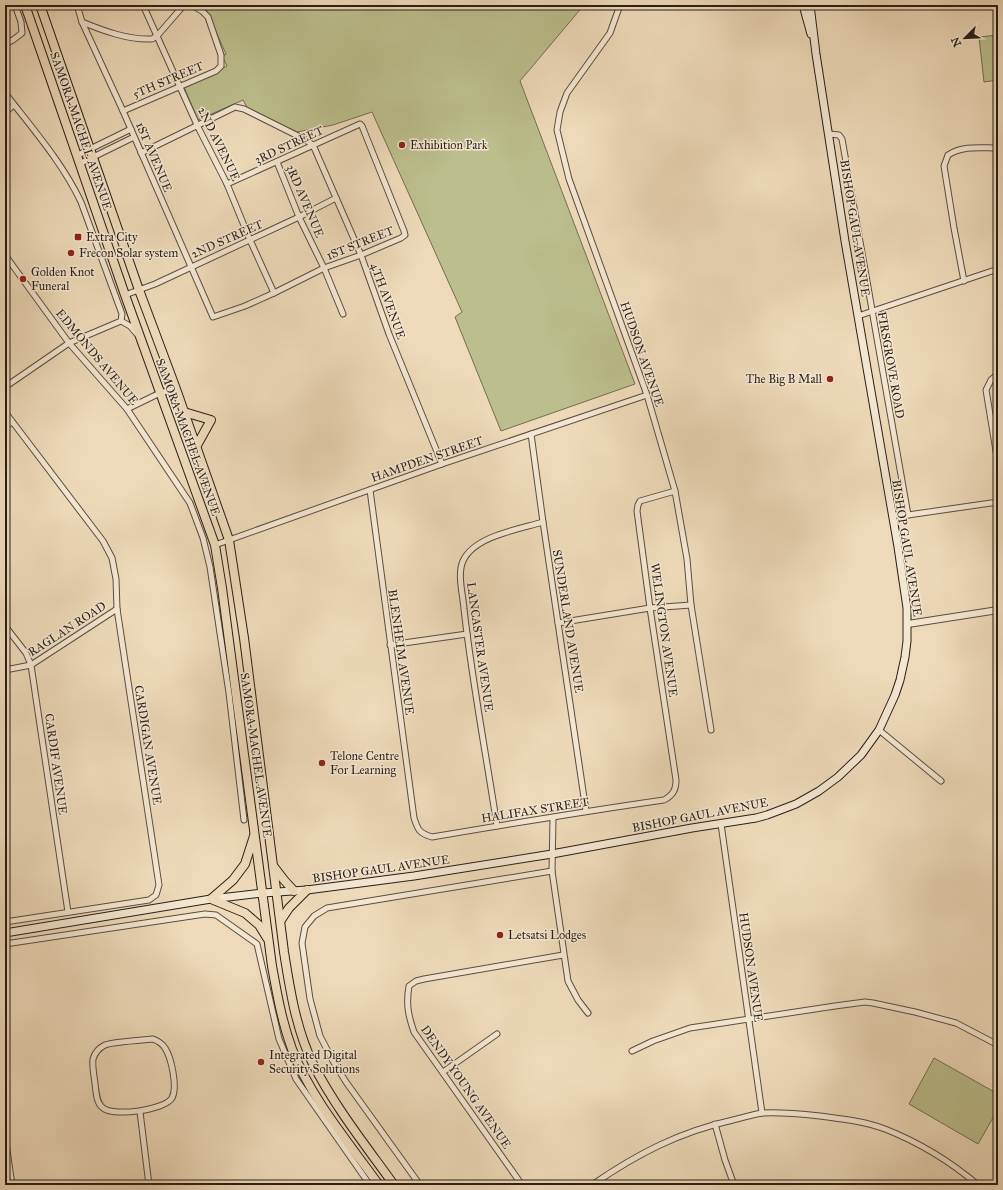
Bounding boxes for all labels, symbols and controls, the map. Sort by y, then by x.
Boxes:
north arrow [945,18,985,58]
text: N [948,34,964,49]
street label: SAMORA MACHEL AVENUE [47,50,115,212]
street label: 5TH STREET [130,59,206,101]
street label: 2ND AVENUE [195,105,243,184]
street label: 1ST AVENUE [133,120,175,195]
street label: 3RD STREET [252,123,326,167]
place label: Exhibition Park [410,138,488,152]
marker: Exhibition Park [397,140,407,150]
street label: BISHOP GAUL AVENUE [837,159,873,298]
street label: 3RD AVENUE [283,163,327,240]
street label: 2ND STREET [189,217,265,261]
street label: 1ST STREET [324,223,396,263]
place label: Extra City [86,230,138,244]
marker: Extra City [73,232,83,242]
place label: Frecon Solar system [79,246,178,260]
marker: Frecon Solar system [66,248,76,258]
street label: 4TH AVENUE [368,261,408,341]
place label: Golden Knot Funeral [31,265,95,293]
marker: Golden Knot Funeral [18,274,28,284]
street label: HUDSON AVENUE [617,300,667,409]
street label: EDMONDS AVENUE [53,306,141,408]
street label: FIRSGROVE ROAD [875,310,907,420]
street label: SAMORA MACHEL AVENUE [153,356,223,518]
place label: The Big B Mall [746,372,823,387]
marker: The Big B Mall [825,374,835,384]
street label: HAMPDEN STREET [369,433,485,485]
street label: BISHOP GAUL AVENUE [889,479,925,618]
street label: SUNDERLAND AVENUE [550,548,586,694]
street label: WELINGTON AVENUE [648,562,680,698]
street label: LANCASTER AVENUE [464,581,496,713]
street label: BLENHEIM AVENUE [385,588,417,716]
street label: RAGLAN ROAD [26,599,108,659]
street label: SAMORA MACHEL AVENUE [237,672,275,839]
street label: CARDIGAN AVENUE [132,684,164,806]
street label: CARDIF AVENUE [42,713,70,816]
place label: Telone Centre For Learning [330,749,399,778]
marker: Telone Centre For Learning [317,758,327,768]
street label: HALIFAX STREET [480,795,590,825]
street label: BISHOP GAUL AVENUE [631,795,770,835]
street label: BISHOP GAUL AVENUE [312,852,451,886]
street label: HUDSON AVENUE [736,911,766,1023]
place label: Letsatsi Lodges [508,928,586,943]
marker: Letsatsi Lodges [495,930,505,940]
street label: DENDY YOUNG AVENUE [418,1023,514,1152]
place label: Integrated Digital Security Solutions [269,1048,360,1076]
marker: Integrated Digital Security Solutions [256,1057,266,1067]

